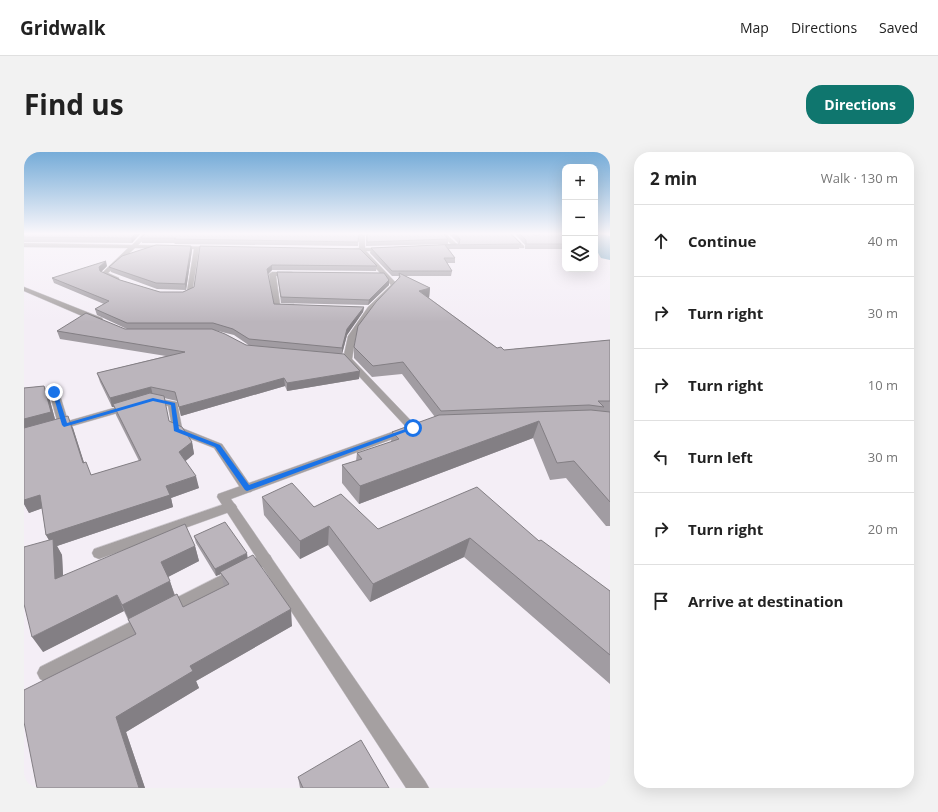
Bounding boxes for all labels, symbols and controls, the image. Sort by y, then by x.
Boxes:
text: Gridwalk [20,15,106,41]
text: Map [740,18,769,37]
text: Directions [791,18,857,37]
text: Saved [879,18,918,37]
text: Find us [24,85,124,123]
button: Directions [806,85,914,124]
map controls [562,164,598,272]
button: + [562,164,598,200]
text: 2 min [650,167,697,190]
text: Walk · 130 m [821,169,898,187]
button: − [562,200,598,236]
icon: ahead [650,230,672,252]
text: Continue [688,231,756,251]
text: 40 m [868,232,898,250]
button: layers [562,236,598,272]
icon: right [650,302,672,324]
text: Turn right [688,303,763,323]
text: 30 m [868,304,898,322]
icon: right [650,374,672,396]
text: Turn right [688,375,763,395]
text: 10 m [868,376,898,394]
route end [45,383,63,401]
route start [404,419,422,437]
icon: left [650,446,672,468]
text: Turn left [688,447,753,467]
text: 30 m [868,448,898,466]
icon: right [650,518,672,540]
text: Turn right [688,519,763,539]
text: 20 m [868,520,898,538]
icon: arrive [650,590,672,612]
text: Arrive at destination [688,591,843,611]

